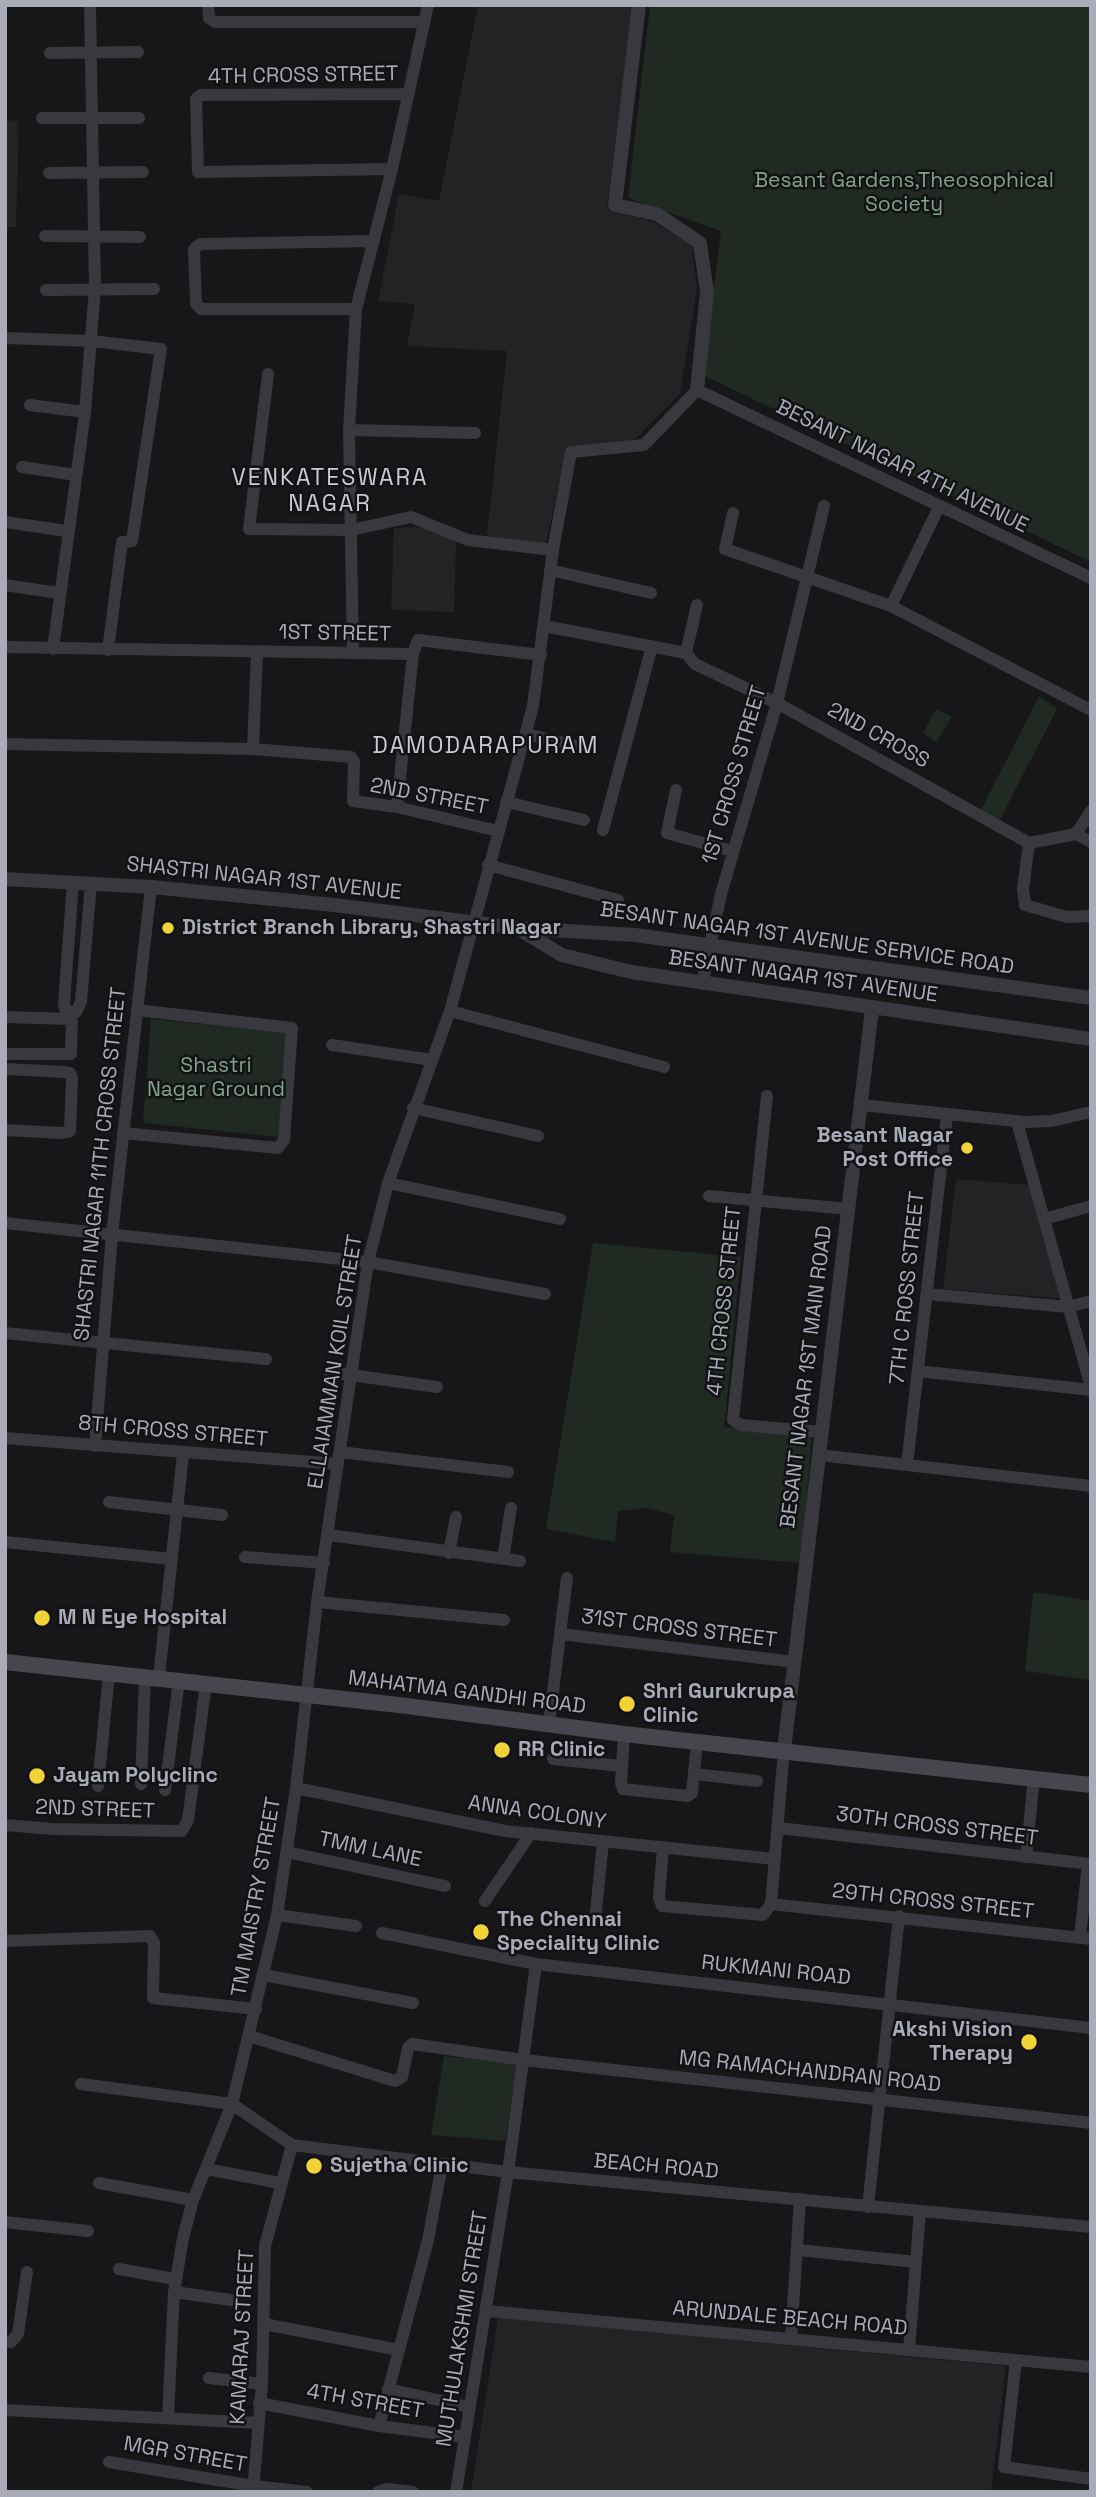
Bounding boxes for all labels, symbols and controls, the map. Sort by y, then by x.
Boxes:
street label: 4TH CROSS STREET [208,62,398,90]
park label: Besant Gardens,Theosophical Society [754,168,1054,218]
street label: BESANT NAGAR 4TH AVENUE [772,395,1032,539]
district label: VENKATESWARA NAGAR [233,465,427,519]
street label: 1ST STREET [278,620,392,648]
street label: 1ST CROSS STREET [697,683,773,867]
street label: 2ND CROSS [823,698,933,774]
district label: DAMODARAPURAM [374,733,598,761]
street label: 2ND STREET [368,773,490,821]
street label: SHASTRI NAGAR 1ST AVENUE [125,852,403,906]
street label: BESANT NAGAR 1ST AVENUE SERVICE ROAD [598,897,1016,981]
place label: District Branch Library, Shastri Nagar [182,915,561,941]
marker: District Branch Library, Shastri Nagar [160,920,176,936]
street label: BESANT NAGAR 1ST AVENUE [667,946,939,1008]
street label: SHASTRI NAGAR 11TH CROSS STREET [70,986,132,1342]
park label: Shastri Nagar Ground [147,1053,285,1103]
place label: Besant Nagar Post Office [816,1123,953,1173]
marker: Besant Nagar Post Office [959,1140,975,1156]
street label: 7TH C ROSS STREET [885,1190,931,1386]
street label: 4TH CROSS STREET [703,1205,747,1397]
street label: BESANT NAGAR 1ST MAIN ROAD [776,1224,838,1530]
street label: ELLAIAMMAN KOIL STREET [303,1233,369,1491]
street label: 8TH CROSS STREET [77,1411,269,1453]
street label: 31ST CROSS STREET [580,1604,778,1654]
place label: M N Eye Hospital [58,1605,227,1631]
marker: M N Eye Hospital [32,1608,52,1628]
street label: MAHATMA GANDHI ROAD [347,1666,587,1720]
place label: Shri Gurukrupa Clinic [643,1679,795,1729]
marker: Shri Gurukrupa Clinic [617,1694,637,1714]
place label: RR Clinic [518,1737,605,1763]
marker: RR Clinic [492,1740,512,1760]
place label: Jayam Polyclinc [53,1763,218,1789]
marker: Jayam Polyclinc [27,1766,47,1786]
street label: ANNA COLONY [466,1791,608,1835]
street label: 2ND STREET [35,1795,155,1825]
street label: TM MAISTRY STREET [227,1795,287,1999]
street label: 30TH CROSS STREET [835,1802,1039,1852]
street label: TMM LANE [316,1827,424,1873]
street label: 29TH CROSS STREET [831,1879,1035,1925]
place label: The Chennai Speciality Clinic [497,1907,660,1957]
marker: The Chennai Speciality Clinic [471,1922,491,1942]
street label: RUKMANI ROAD [700,1951,852,1991]
place label: Akshi Vision Therapy [892,2017,1013,2067]
marker: Akshi Vision Therapy [1019,2032,1039,2052]
street label: MG RAMACHANDRAN ROAD [678,2046,942,2098]
street label: BEACH ROAD [592,2149,720,2185]
place label: Sujetha Clinic [330,2153,469,2179]
marker: Sujetha Clinic [304,2156,324,2176]
street label: MUTHULAKSHMI STREET [432,2209,494,2449]
street label: KAMARAJ STREET [226,2249,260,2425]
street label: ARUNDALE BEACH ROAD [672,2296,908,2342]
street label: 4TH STREET [304,2379,426,2425]
street label: MGR STREET [122,2432,248,2478]

